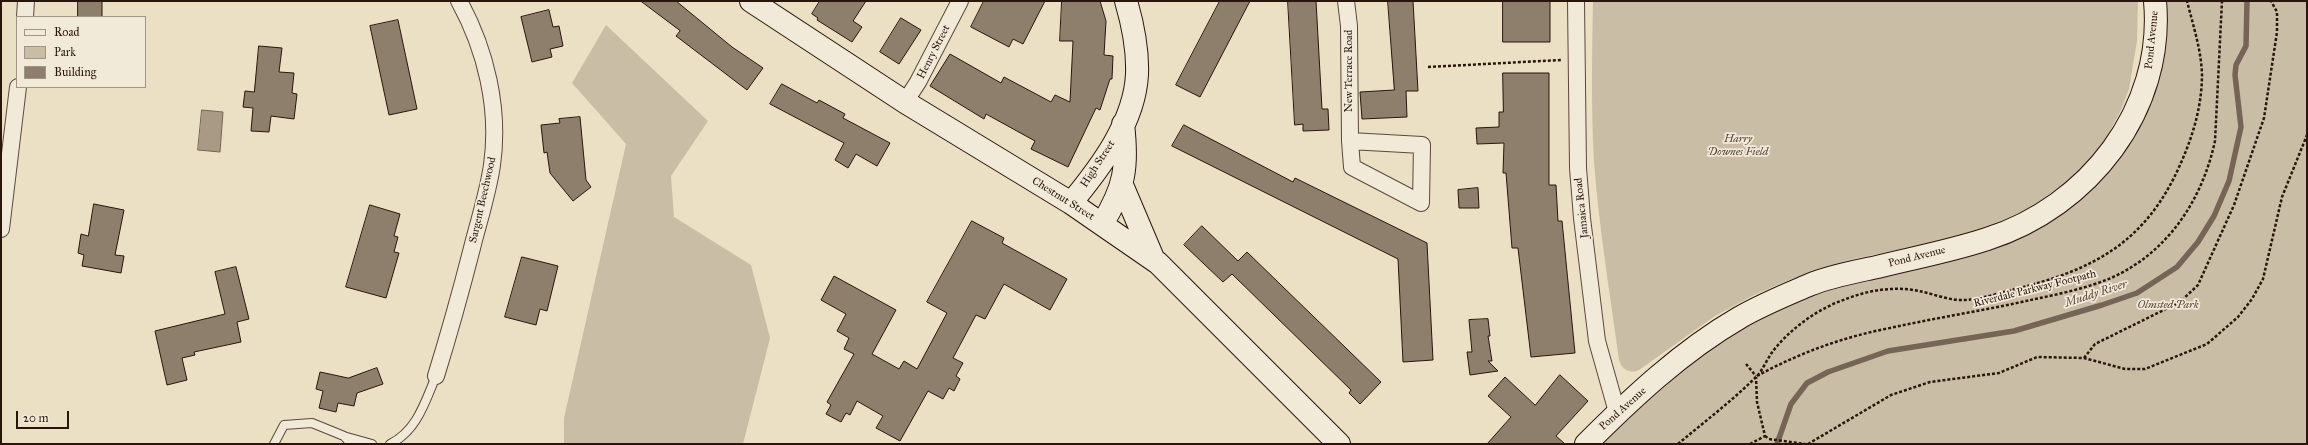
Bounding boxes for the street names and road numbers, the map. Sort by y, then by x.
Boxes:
street label: Pond Avenue [2142,10,2162,70]
street label: Henry Street [915,23,953,81]
street label: New Terrace Road [1342,30,1356,112]
street label: High Street [1078,138,1118,190]
street label: Sargent Beechwood [467,156,499,244]
street label: Chestnut Street [1029,174,1097,224]
street label: Jamaica Road [1572,177,1592,239]
street label: Pond Avenue [1887,244,1947,270]
street label: Riverdale Parkway Footpath [1972,267,2098,311]
street label: Pond Avenue [1597,385,1649,433]

